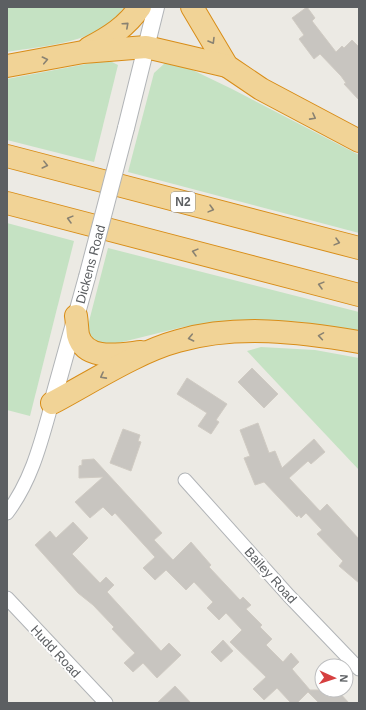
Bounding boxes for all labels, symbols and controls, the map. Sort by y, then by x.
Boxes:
one-way arrow [121,22,129,30]
one-way arrow [207,37,214,44]
one-way arrow [42,56,49,64]
one-way arrow [309,112,317,120]
one-way arrow [42,161,48,169]
road number: N2 [171,192,195,212]
one-way arrow [207,204,214,213]
one-way arrow [66,215,73,224]
street label: Dickens Road [73,223,108,305]
one-way arrow [334,238,340,246]
one-way arrow [192,248,199,257]
one-way arrow [318,281,325,290]
one-way arrow [317,332,324,341]
one-way arrow [188,333,195,341]
one-way arrow [100,371,108,379]
street label: Bailey Road [242,544,300,606]
street label: Hudd Road [28,622,84,681]
north arrow [314,658,354,698]
text: N [338,674,350,683]

